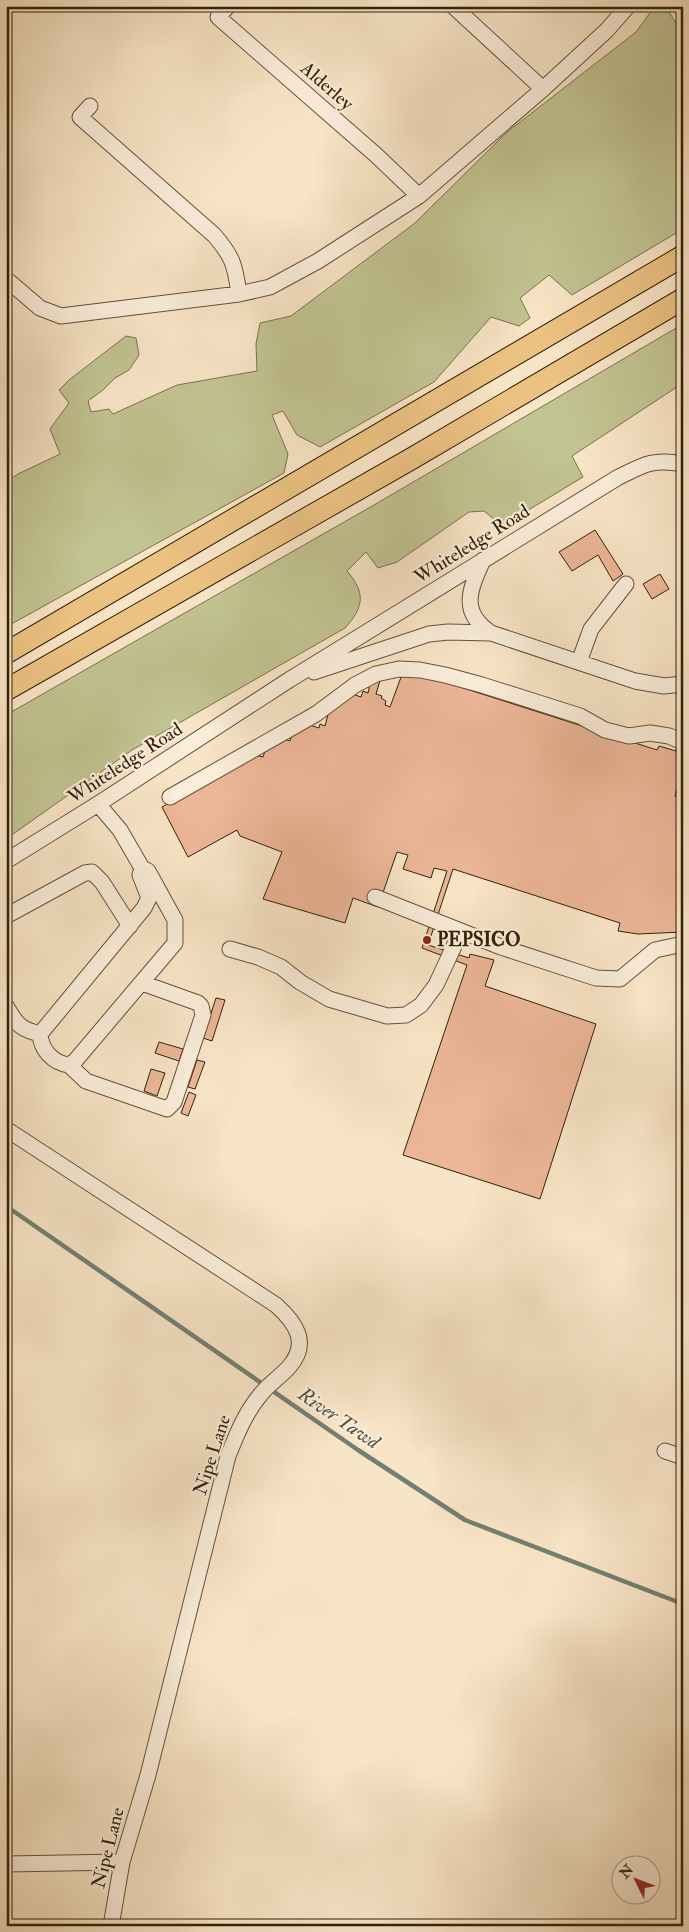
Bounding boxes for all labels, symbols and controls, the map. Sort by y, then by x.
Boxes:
street label: Alderley [295,56,359,116]
street label: Whiteledge Road [409,499,535,590]
street label: Whiteledge Road [62,717,187,809]
place label: PEPSICO [437,928,520,952]
marker: PEPSICO [421,934,433,946]
water label: River Tawd [293,1381,386,1455]
street label: Nipe Lane [188,1412,237,1498]
street label: Nipe Lane [86,1805,131,1891]
north arrow [612,1854,662,1904]
text: N [616,1861,638,1883]

